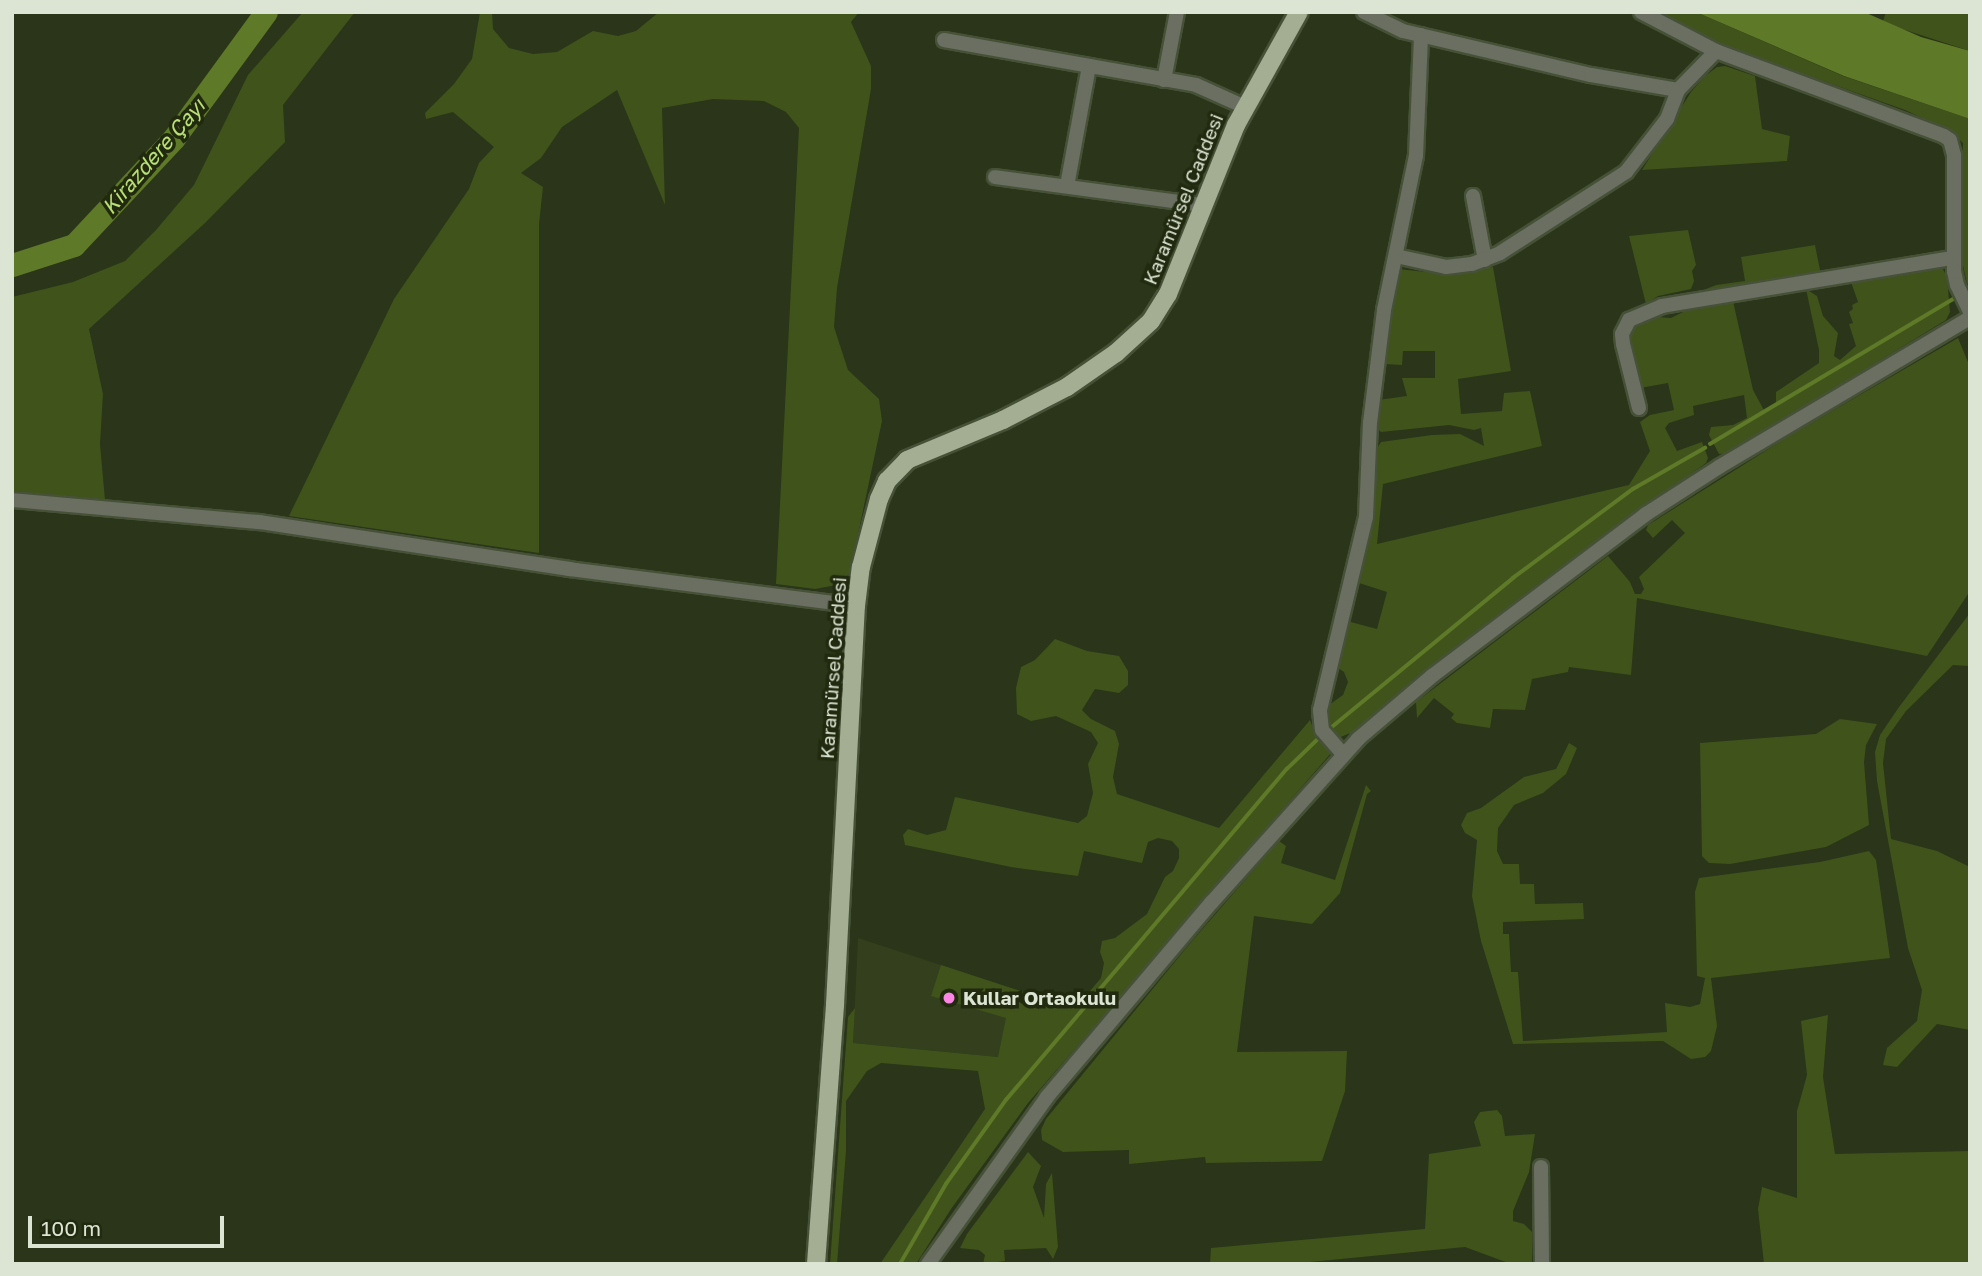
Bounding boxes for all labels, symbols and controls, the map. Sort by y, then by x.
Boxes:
water label: Kirazdere Çayı [96,93,210,219]
street label: Karamürsel Caddesi [1138,110,1228,288]
street label: Karamürsel Caddesi [815,576,851,760]
place label: Kullar Ortaokulu [963,987,1116,1009]
marker: Kullar Ortaokulu [941,990,957,1006]
scale bar [32,1202,228,1246]
text: 100 m [41,1215,101,1241]

